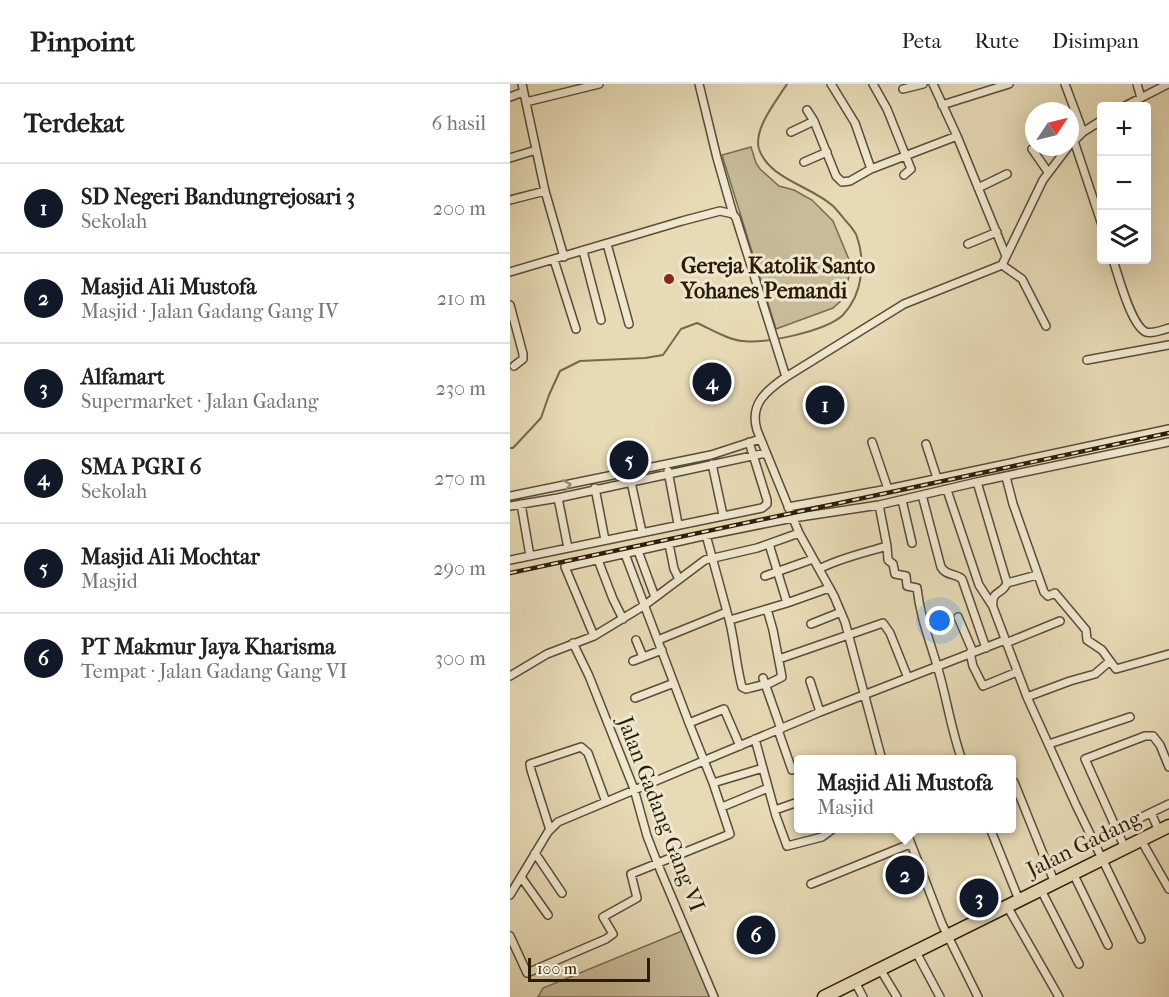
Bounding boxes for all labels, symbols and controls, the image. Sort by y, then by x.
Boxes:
text: Pinpoint [30,25,135,58]
text: Peta [902,29,941,53]
text: Rute [974,29,1019,53]
text: Disimpan [1052,29,1139,53]
north arrow [1025,102,1079,156]
map controls [1097,102,1151,264]
button: + [1097,102,1151,156]
text: Terdekat [24,108,125,139]
text: 6 hasil [432,112,486,135]
button: − [1097,156,1151,210]
text: SD Negeri Bandungrejosari 3 [81,184,355,210]
text: 1 [40,197,47,220]
text: 200 m [433,197,486,220]
text: Sekolah [81,210,147,233]
button: layers [1097,210,1151,264]
place label: Gereja Katolik Santo Yohanes Pemandi [680,253,875,304]
marker: Gereja Katolik Santo Yohanes Pemandi [662,272,676,286]
text: Masjid Ali Mustofa [81,274,256,300]
text: 2 [38,287,49,310]
text: 210 m [437,287,486,310]
text: Masjid · Jalan Gadang Gang IV [81,300,338,323]
pin: 4 [692,360,732,404]
text: Alfamart [81,364,165,390]
text: 3 [39,377,48,400]
text: 230 m [436,377,486,400]
pin: 1 [806,382,844,428]
text: Supermarket · Jalan Gadang [81,390,319,413]
pin: 5 [610,438,648,482]
text: SMA PGRI 6 [81,454,201,480]
text: 4 [38,467,49,490]
text: 270 m [434,467,486,490]
one-way arrow [562,479,572,492]
text: Sekolah [81,480,147,503]
text: Masjid Ali Mochtar [81,544,260,570]
text: 5 [39,557,48,580]
text: 290 m [433,557,486,580]
text: Masjid [81,570,138,593]
your location [925,606,954,635]
text: PT Makmur Jaya Kharisma [81,634,335,660]
text: 6 [38,647,49,670]
text: 300 m [435,647,486,670]
text: Tempat · Jalan Gadang Gang VI [81,660,347,683]
street label: Jalan Gadang Gang VI [611,711,710,916]
popup [794,755,1016,833]
text: Masjid Ali Mustofa [817,770,993,796]
text: Masjid [817,796,874,819]
street label: Jalan Gadang [1021,805,1146,884]
pin: 2 [886,852,924,898]
pin: 3 [960,876,998,920]
pin: 6 [736,912,776,958]
scale bar [528,955,650,982]
text: 100 m [537,959,577,978]

